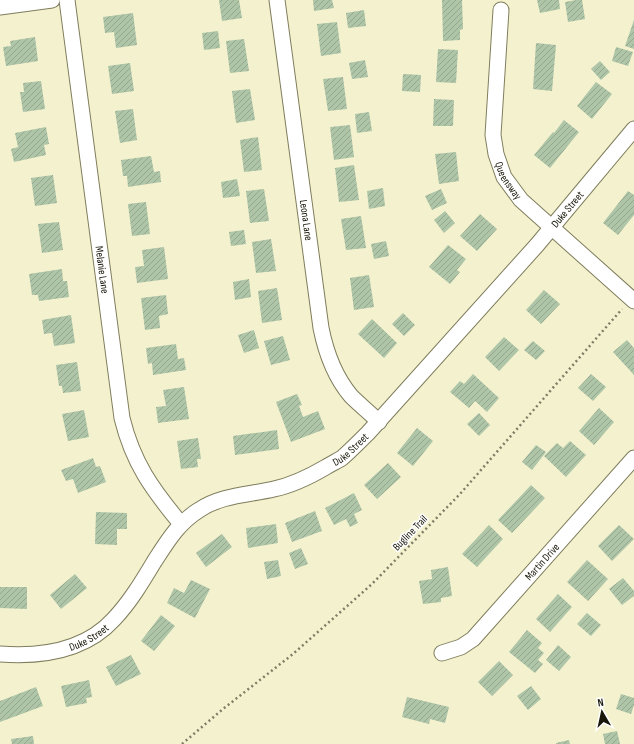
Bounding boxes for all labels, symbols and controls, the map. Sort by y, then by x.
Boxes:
street label: Queensway [493,160,525,203]
street label: Duke Street [548,188,586,230]
street label: Leona Lane [297,199,316,241]
street label: Melanie Lane [93,245,112,294]
street label: Duke Street [330,430,371,469]
street label: Bugline Trail [390,513,430,553]
street label: Martin Drive [522,540,562,583]
street label: Duke Street [67,621,112,653]
north arrow [582,692,622,732]
text: N [597,696,605,709]

